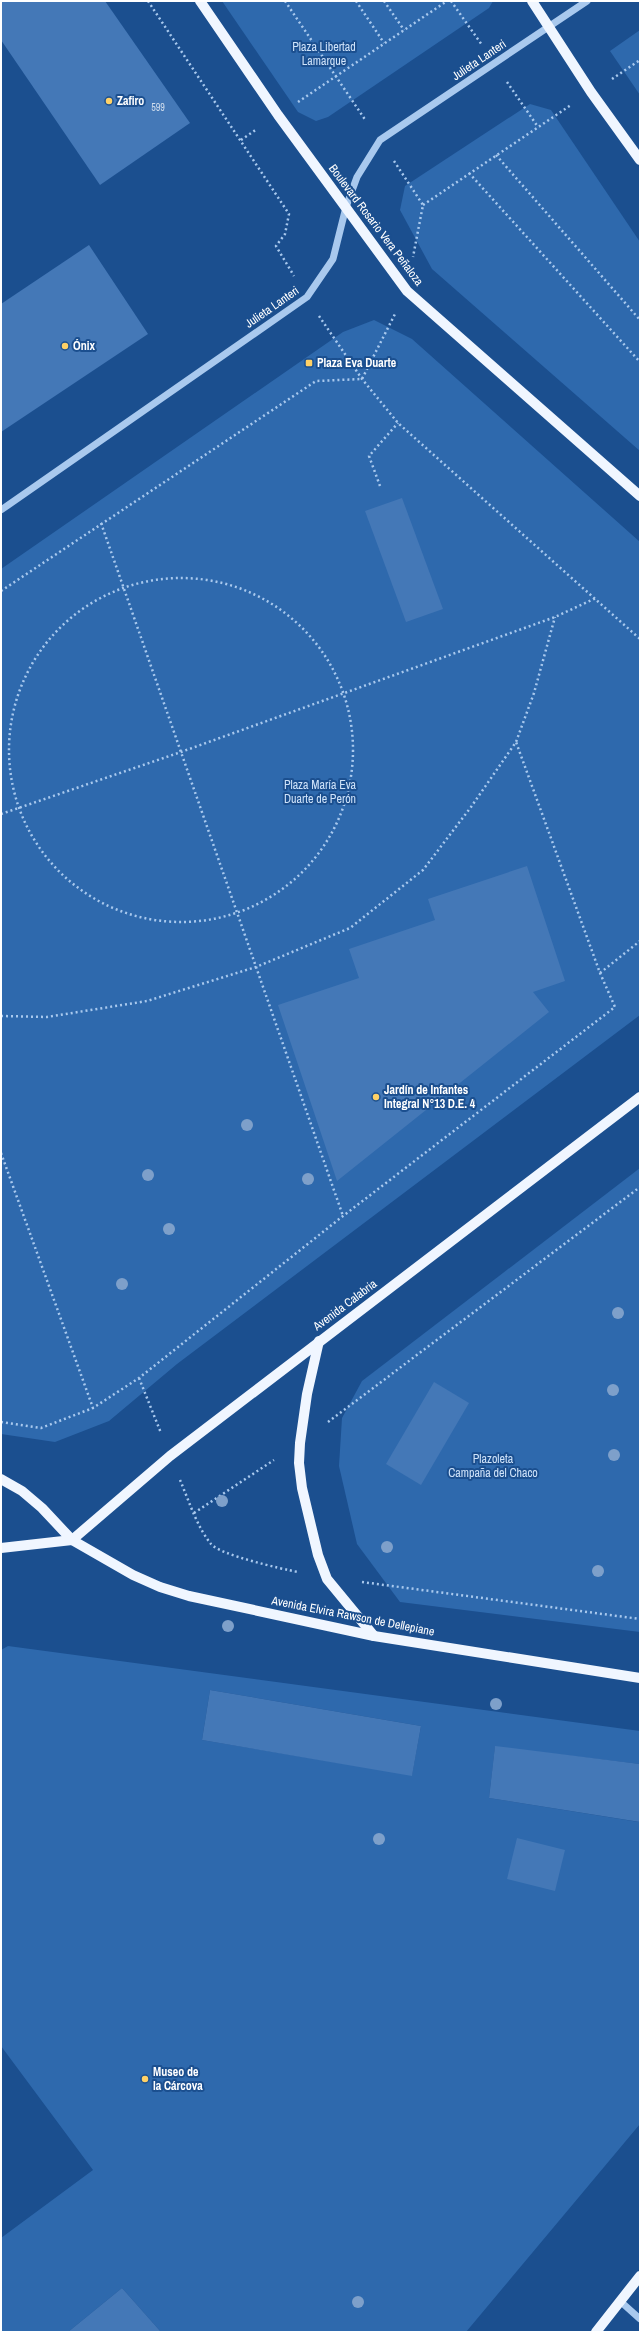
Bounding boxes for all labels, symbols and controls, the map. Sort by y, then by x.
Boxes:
street label: Julieta Lanteri [449,36,509,84]
park label: Plaza Libertad Lamarque [292,39,356,69]
place label: Zafiro [117,93,144,109]
marker: Zafiro [104,96,114,106]
house number: 599 [151,101,165,114]
street label: Boulevard Rosario Vera Peñaloza [325,161,427,289]
street label: Julieta Lanteri [242,283,302,331]
place label: Ónix [73,338,95,354]
marker: Ónix [60,341,70,351]
place label: Plaza Eva Duarte [317,355,397,371]
marker: Plaza Eva Duarte [304,358,314,368]
park label: Plaza María Eva Duarte de Perón [284,777,357,807]
place label: Jardín de Infantes Integral N°13 D.E. 4 [384,1082,476,1112]
marker: Jardín de Infantes Integral N°13 D.E. 4 [371,1092,381,1102]
street label: Avenida Calabria [309,1275,381,1335]
park label: Plazoleta Campaña del Chaco [448,1451,538,1481]
street label: Avenida Elvira Rawson de Dellepiane [269,1592,436,1640]
place label: Museo de la Cárcova [153,2064,203,2094]
marker: Museo de la Cárcova [140,2074,150,2084]

